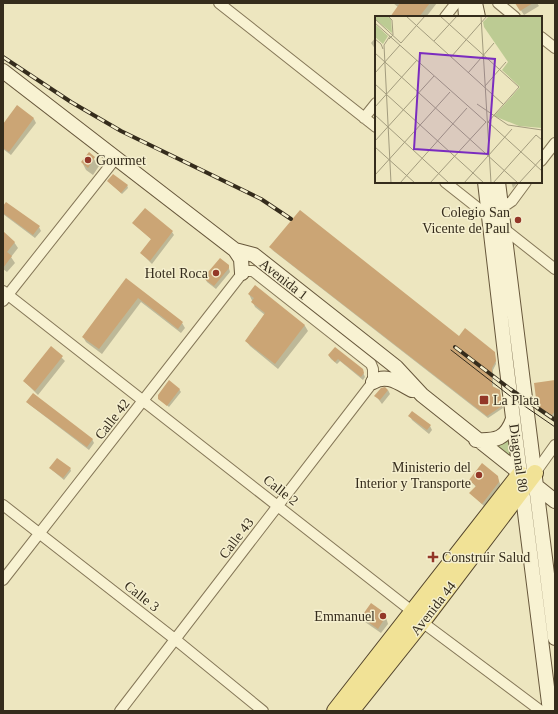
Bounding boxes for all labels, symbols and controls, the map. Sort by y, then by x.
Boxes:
inset map [375,16,542,183]
place label: Gourmet [96,153,146,168]
marker: Gourmet [83,155,93,165]
place label: Colegio San Vicente de Paul [422,205,510,236]
marker: Colegio San Vicente de Paul [513,215,523,225]
street label: Avenida 1 [257,256,311,303]
place label: Hotel Roca [145,266,209,281]
marker: Hotel Roca [211,268,221,278]
place label: La Plata [493,393,540,408]
marker: La Plata [478,394,490,406]
street label: Calle 42 [92,396,133,442]
street label: Diagonal 80 [506,423,531,493]
place label: Ministerio del Interior y Transporte [355,460,471,491]
marker: Ministerio del Interior y Transporte [474,470,484,480]
street label: Calle 2 [260,472,301,509]
street label: Calle 43 [216,515,257,562]
place label: Construir Salud [442,550,530,565]
marker: Construir Salud [427,551,439,563]
street label: Calle 3 [121,578,162,615]
street label: Avenida 44 [408,579,459,638]
place label: Emmanuel [314,609,375,624]
marker: Emmanuel [378,611,388,621]

